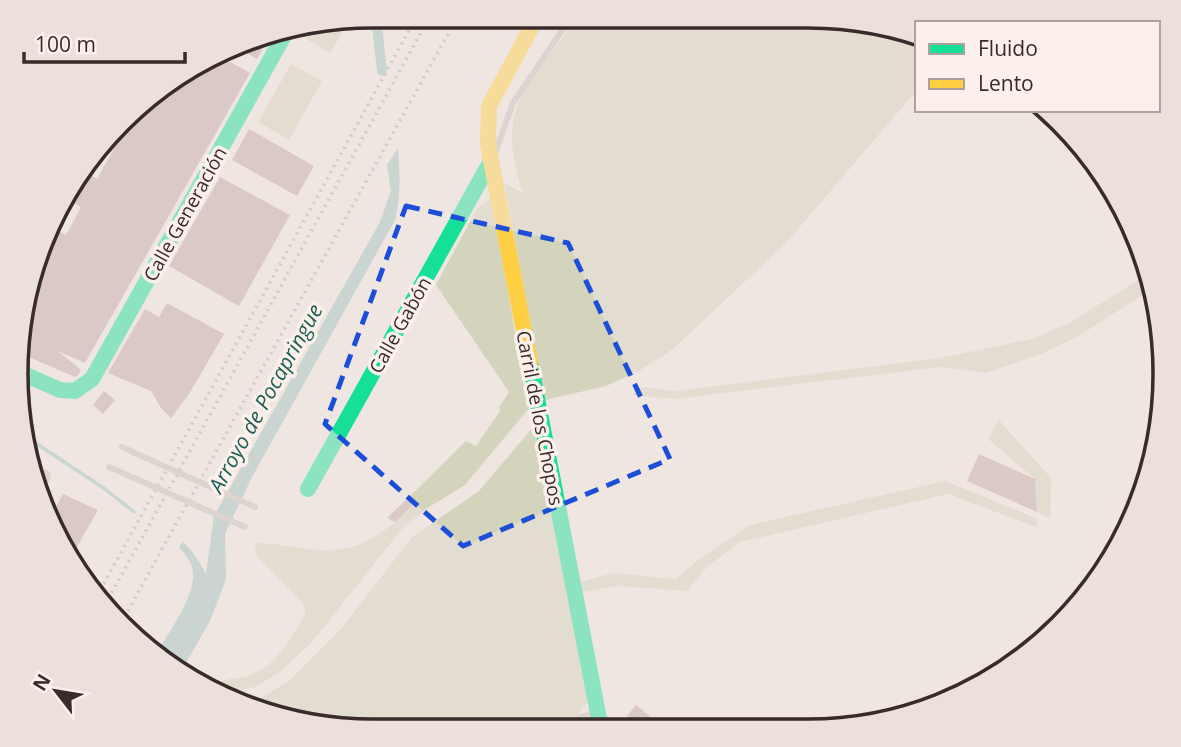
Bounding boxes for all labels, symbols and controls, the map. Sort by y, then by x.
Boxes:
scale bar [24,21,186,65]
legend [915,21,1160,112]
text: 100 m [35,30,96,58]
text: Fluido [978,34,1038,62]
text: Lento [978,69,1034,97]
street label: Calle Generación [137,142,233,286]
street label: Calle Gabón [363,272,437,378]
water label: Arroyo de Pocapringue [201,299,329,499]
street label: Carril de los Chopos [510,329,570,507]
north arrow [21,656,91,726]
text: N [26,669,57,696]

